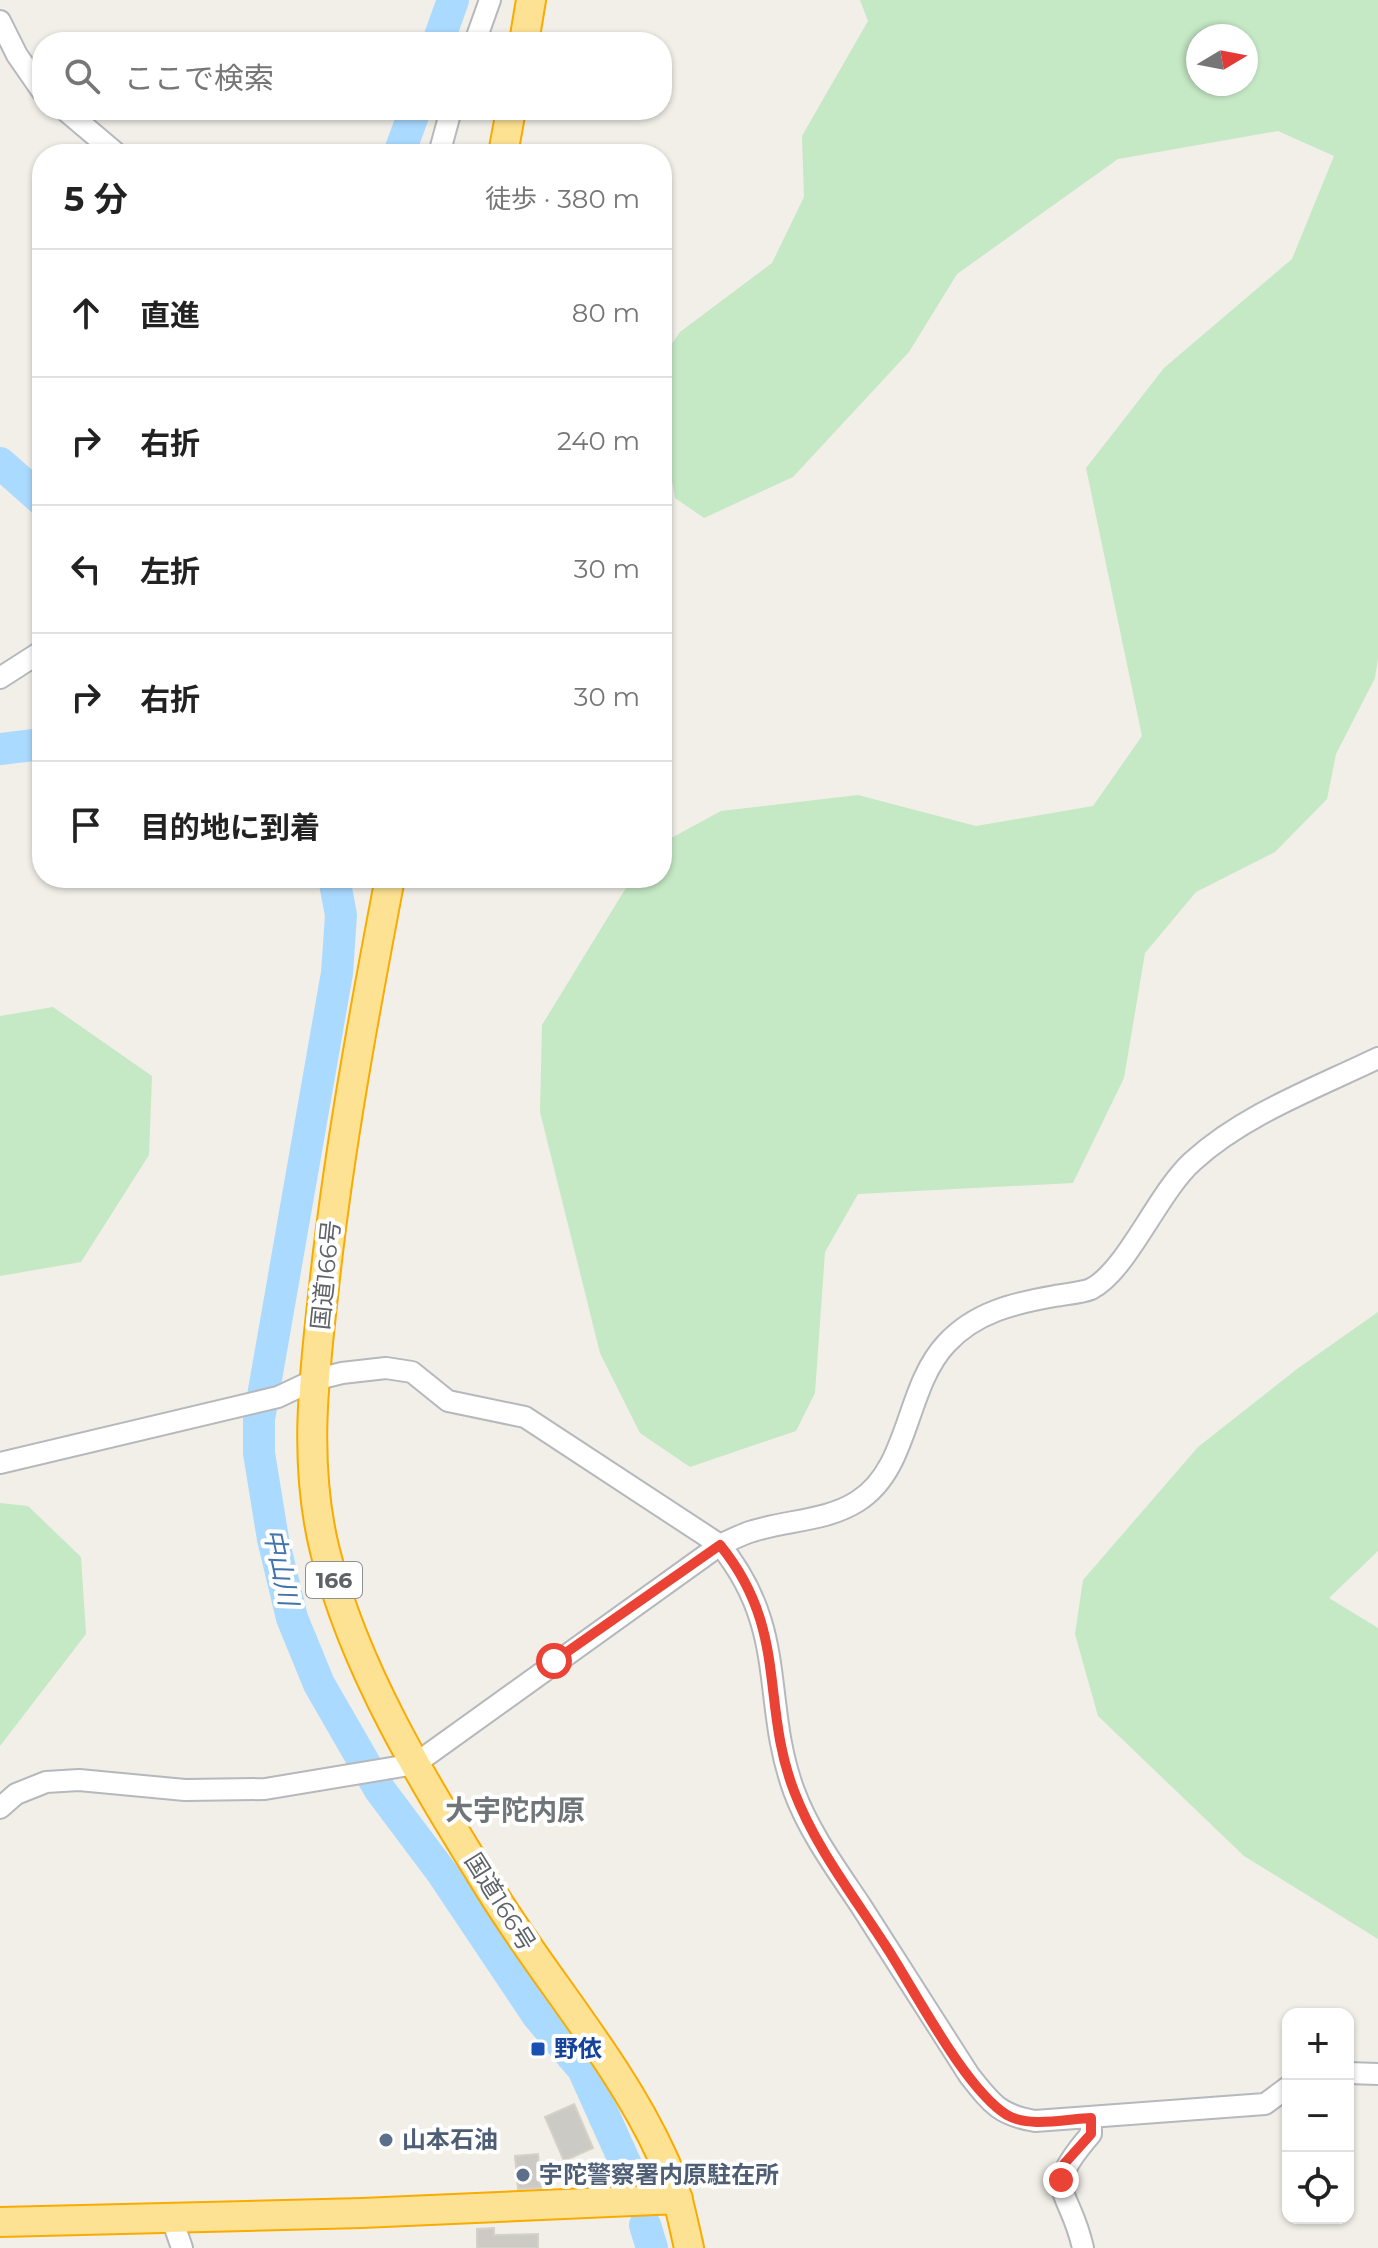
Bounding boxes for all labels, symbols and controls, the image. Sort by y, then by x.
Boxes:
north arrow [1186,24,1258,96]
search box [32,32,672,120]
icon: search [60,54,104,98]
text: ここで検索 [124,60,274,97]
text: 5 分 [64,178,128,220]
text: 徒歩 · 380 m [485,183,640,215]
icon: ahead [64,291,108,335]
text: 直進 [140,297,200,334]
text: 80 m [572,297,640,329]
icon: right [64,419,108,463]
text: 右折 [140,425,200,462]
text: 240 m [557,425,640,457]
icon: left [64,547,108,591]
text: 左折 [140,553,200,590]
text: 30 m [574,553,640,585]
icon: right [64,675,108,719]
text: 右折 [140,681,200,718]
text: 30 m [574,681,640,713]
icon: arrive [64,803,108,847]
text: 目的地に到着 [140,809,320,846]
street label: 国道166号 [305,1219,346,1331]
water label: 中山川 [257,1526,305,1611]
road number: 166 [306,1562,362,1598]
route start [536,1643,572,1679]
district label: 大宇陀内原 [445,1793,585,1827]
street label: 国道166号 [459,1847,542,1956]
map controls [1282,2008,1354,2224]
button: + [1282,2008,1354,2080]
place label: 野依 [554,2034,602,2063]
marker: 野依 [529,2040,547,2058]
button: − [1282,2080,1354,2152]
place label: 山本石油 [402,2125,498,2154]
marker: 山本石油 [377,2131,395,2149]
button: locate [1282,2152,1354,2224]
place label: 宇陀警察署内原駐在所 [539,2160,779,2189]
route end [1043,2162,1079,2198]
marker: 宇陀警察署内原駐在所 [514,2166,532,2184]

